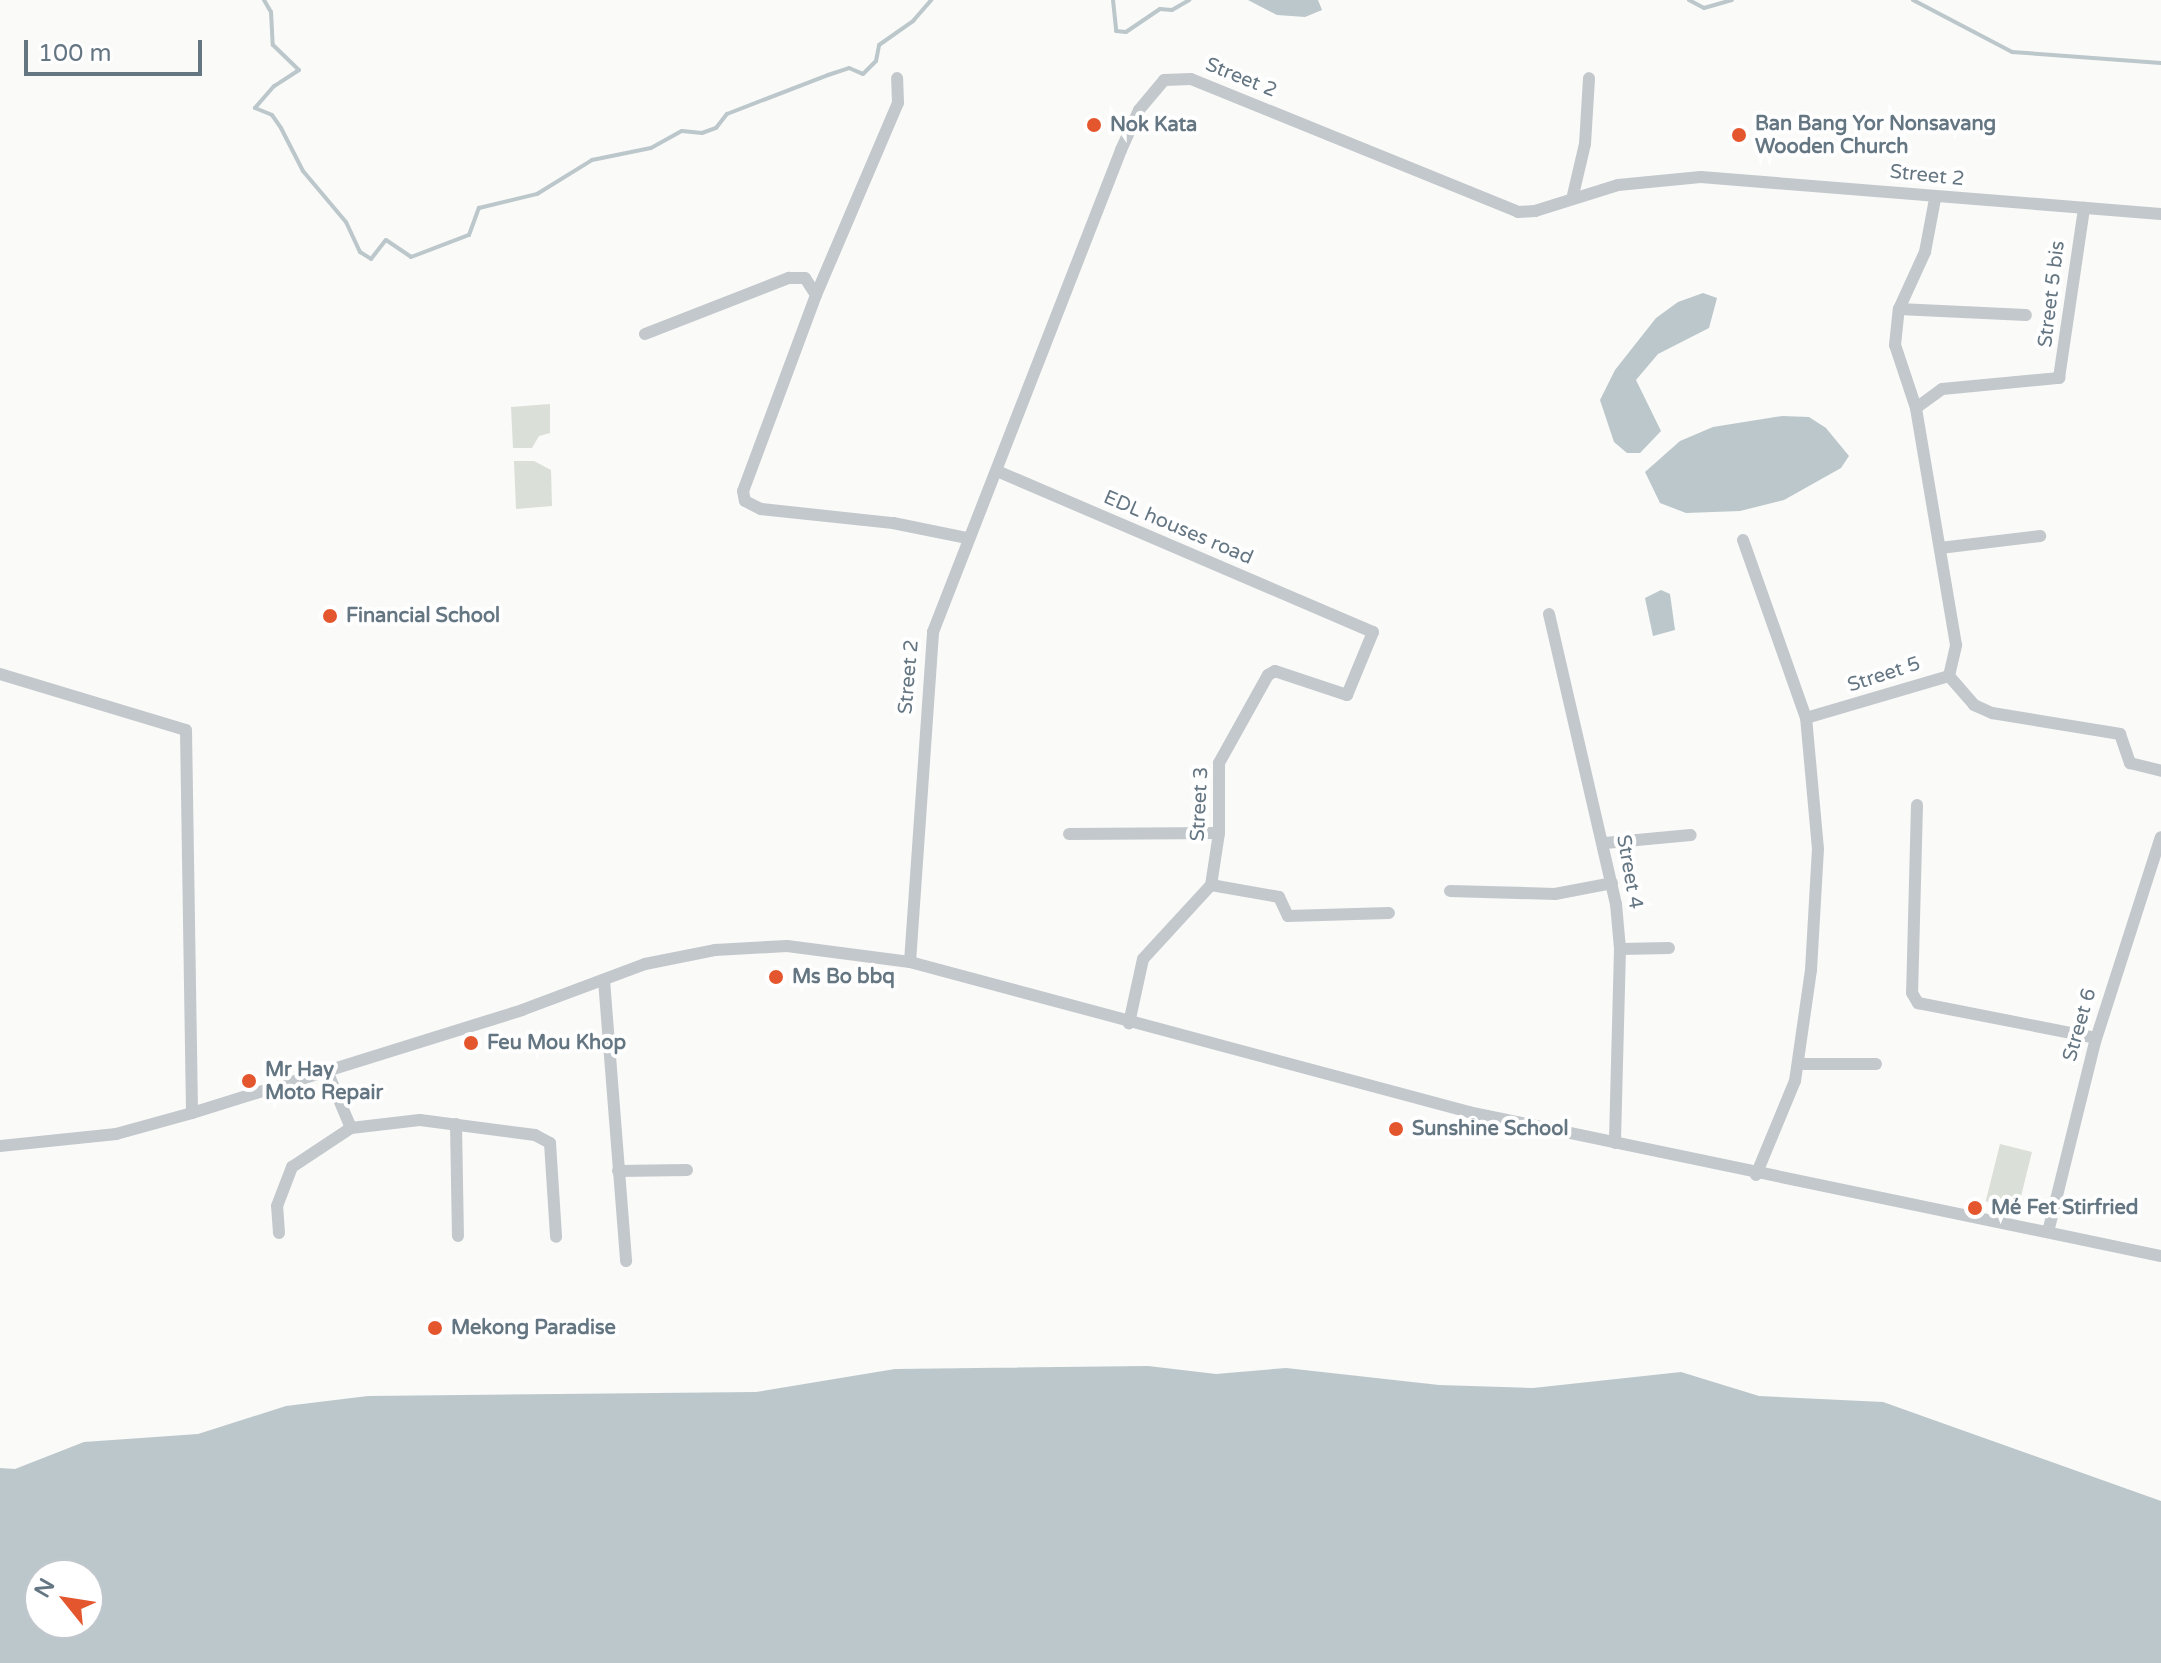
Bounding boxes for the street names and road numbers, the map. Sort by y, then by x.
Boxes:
street label: Street 2 [1202,53,1280,103]
street label: Street 2 [1888,160,1966,192]
street label: Street 5 bis [2034,239,2070,349]
street label: EDL houses road [1100,486,1256,570]
street label: Street 2 [894,639,924,715]
street label: Street 5 [1845,652,1923,698]
street label: Street 3 [1186,766,1214,842]
street label: Street 4 [1611,833,1647,911]
street label: Street 6 [2058,986,2102,1064]

